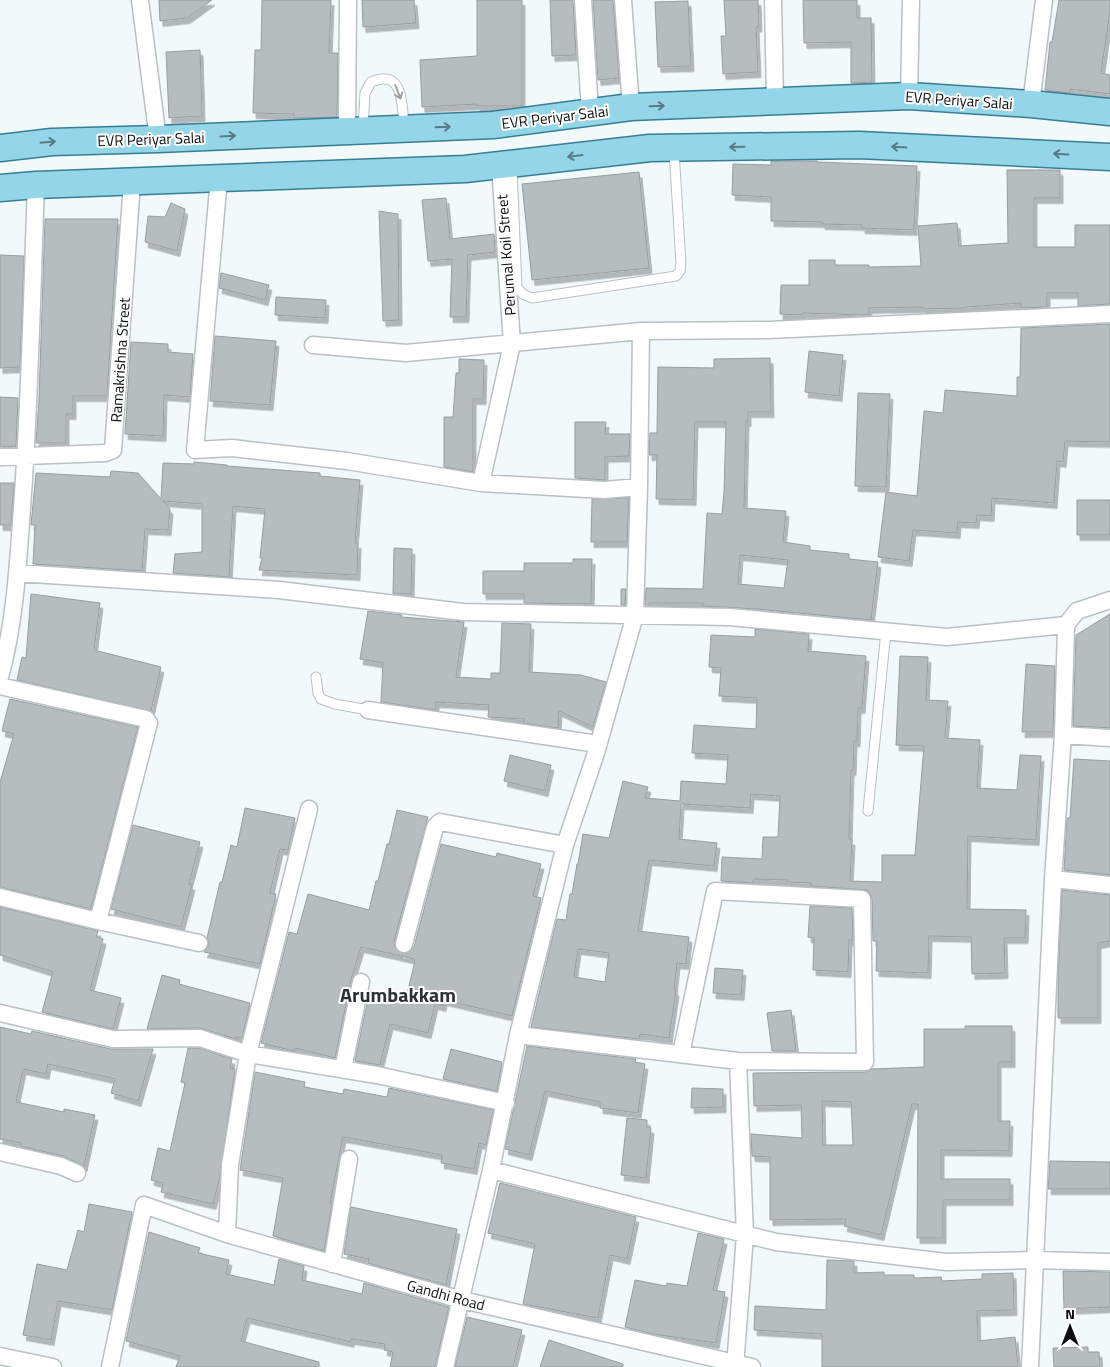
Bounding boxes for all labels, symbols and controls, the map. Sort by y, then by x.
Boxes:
one-way arrow [394,84,403,99]
street label: EVR Periyar Salai [905,85,1013,115]
street label: EVR Periyar Salai [500,99,610,135]
one-way arrow [649,101,665,110]
one-way arrow [435,122,451,131]
street label: EVR Periyar Salai [97,126,205,152]
one-way arrow [220,131,236,141]
one-way arrow [40,137,56,147]
one-way arrow [729,142,745,151]
one-way arrow [891,142,907,151]
one-way arrow [1054,150,1070,159]
one-way arrow [567,151,583,161]
street label: Perumal Koil Street [490,193,522,316]
street label: Ramakrishna Street [104,296,136,423]
district label: Arumbakkam [340,979,456,1010]
street label: Gandhi Road [404,1274,488,1316]
north arrow [1045,1302,1095,1352]
text: N [1065,1303,1075,1324]

